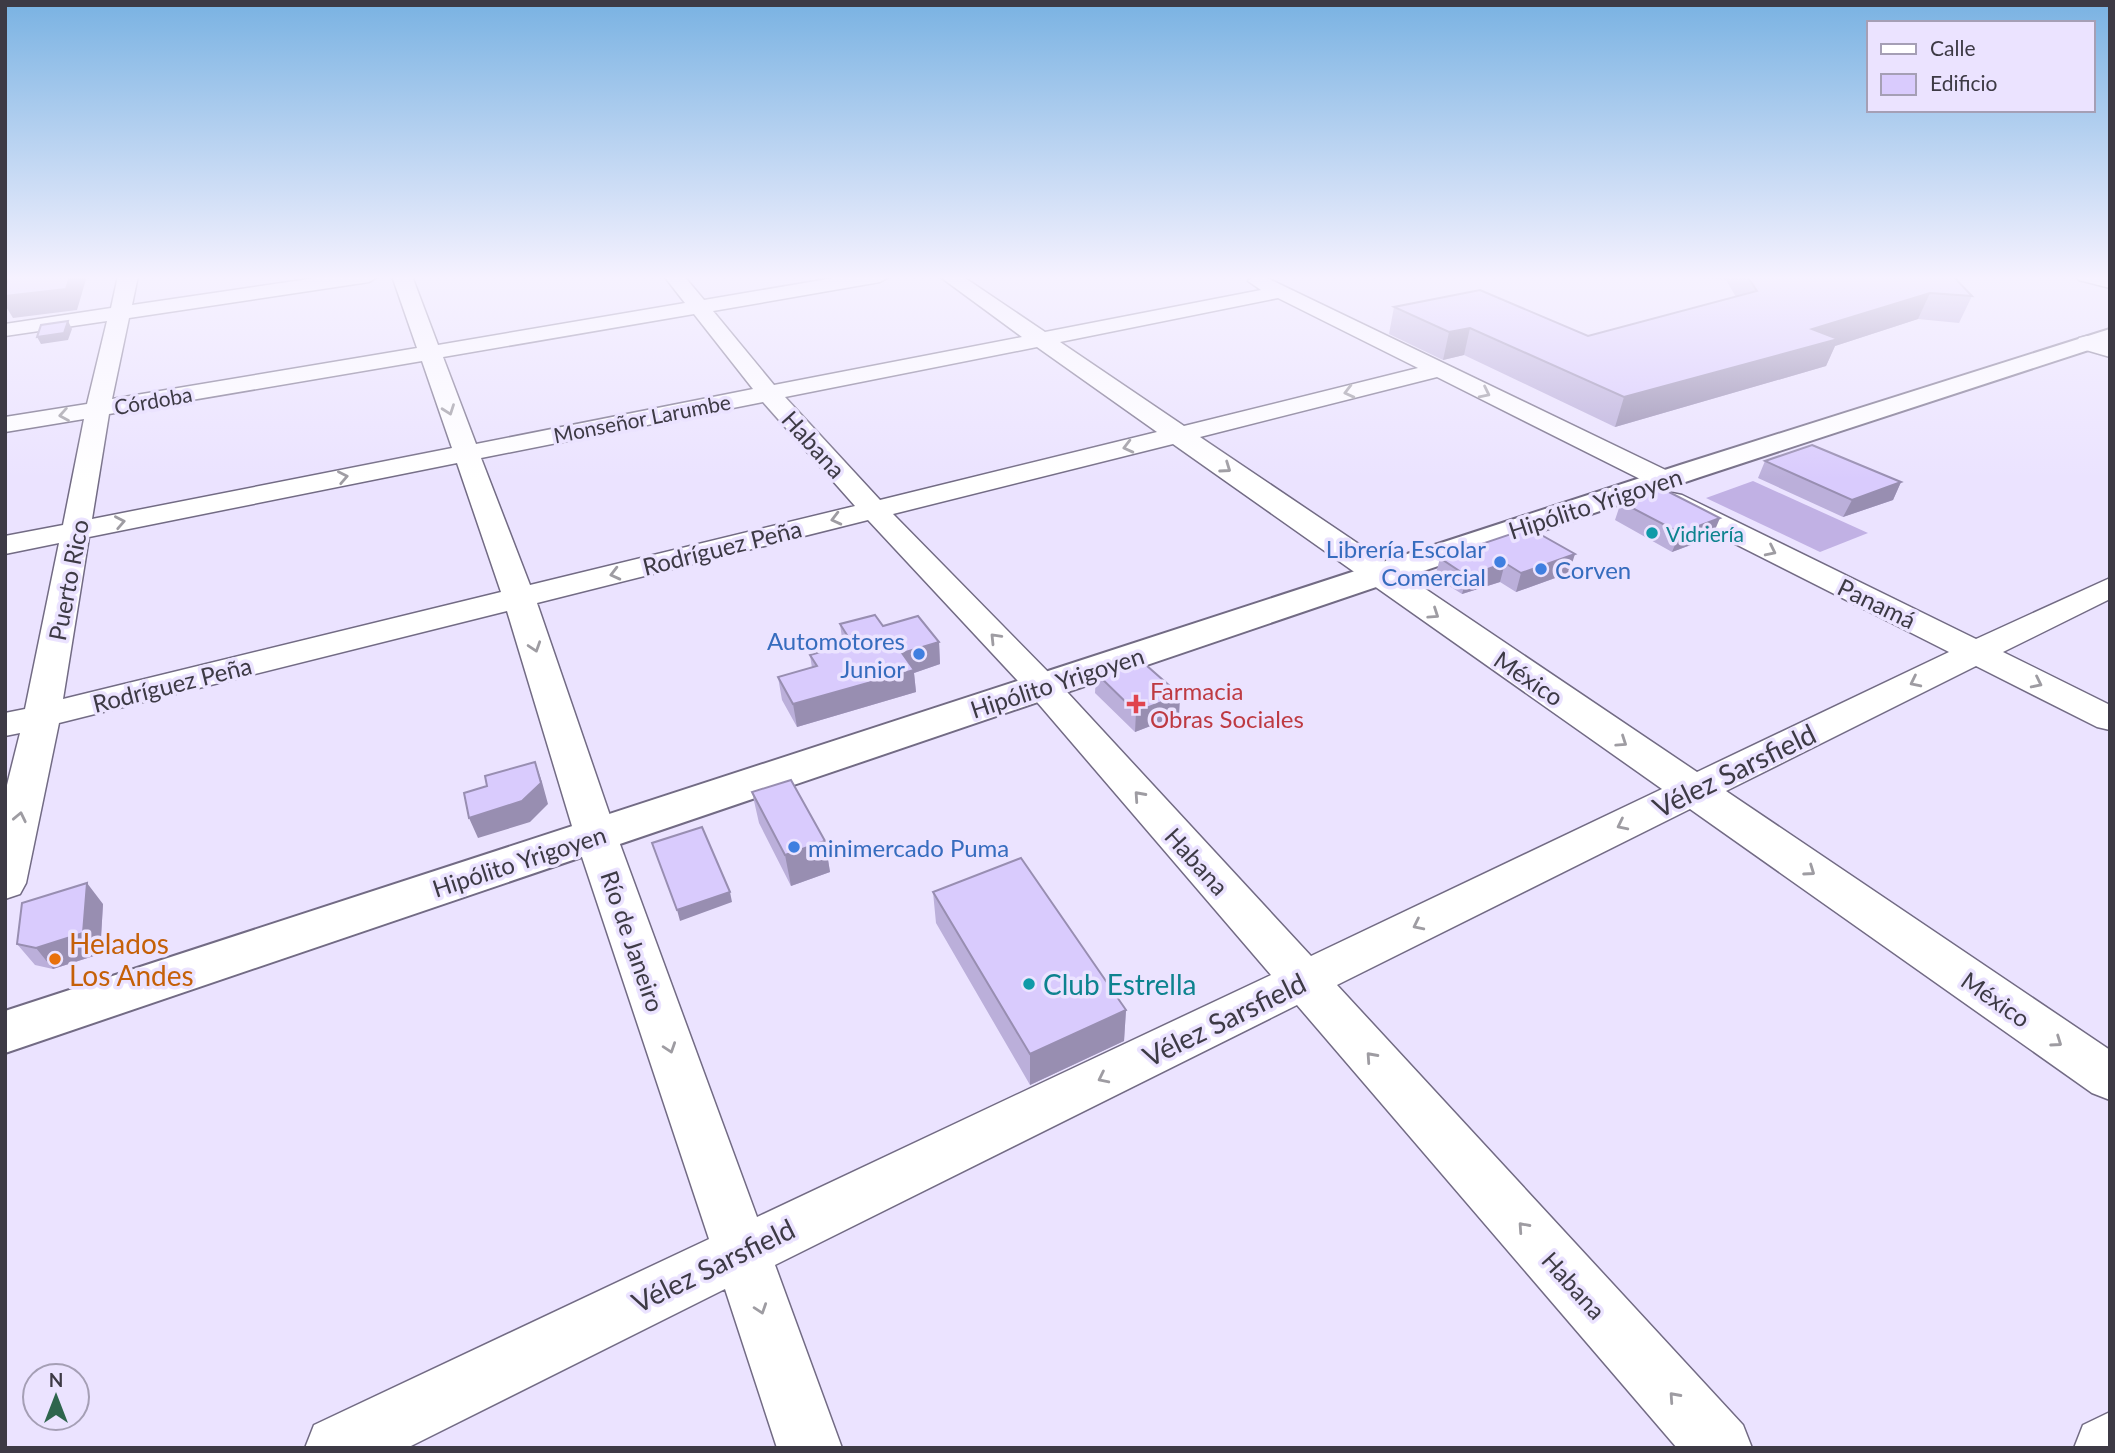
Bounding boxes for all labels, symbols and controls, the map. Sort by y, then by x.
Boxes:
legend [1867,21,2094,112]
text: Calle [1930,35,1975,60]
text: Edificio [1930,70,1998,95]
street label: Córdoba [112,381,194,419]
one-way arrow [1343,384,1355,398]
one-way arrow [1478,384,1490,398]
street label: Monseñor Larumbe [551,389,733,447]
one-way arrow [440,403,454,415]
street label: Habana [776,404,852,484]
one-way arrow [59,407,70,422]
one-way arrow [1122,439,1134,453]
one-way arrow [1218,460,1231,472]
street label: Hipólito Yrigoyen [1505,461,1685,545]
one-way arrow [337,471,349,486]
one-way arrow [830,511,842,525]
street label: Rodríguez Peña [639,513,805,581]
one-way arrow [114,515,126,530]
street label: Puerto Rico [42,517,94,643]
place label: Vidriería [1666,521,1744,546]
marker: Vidriería [1644,525,1660,541]
place label: Librería Escolar Comercial [1326,534,1486,591]
one-way arrow [1764,542,1776,556]
marker: Librería Escolar Comercial [1492,554,1508,570]
place label: Corven [1555,555,1631,584]
marker: Corven [1533,561,1549,577]
one-way arrow [609,566,621,580]
street label: Panamá [1833,572,1921,634]
one-way arrow [1427,606,1440,619]
place label: Automotores Junior [767,626,905,683]
one-way arrow [991,633,1004,646]
one-way arrow [527,640,541,652]
street label: Hipólito Yrigoyen [967,640,1147,724]
street label: México [1489,644,1569,712]
marker: Automotores Junior [911,646,927,662]
street label: Rodríguez Peña [89,650,255,718]
one-way arrow [1910,674,1922,688]
one-way arrow [2030,675,2042,689]
place label: Farmacia Obras Sociales [1150,676,1304,733]
marker: Farmacia Obras Sociales [1128,696,1144,712]
street label: Vélez Sarsfield [1647,716,1821,824]
one-way arrow [1614,734,1627,746]
one-way arrow [1135,791,1147,804]
one-way arrow [12,811,26,823]
one-way arrow [1617,816,1629,830]
street label: Hipólito Yrigoyen [429,819,609,903]
street label: Habana [1159,821,1235,901]
place label: minimercado Puma [808,833,1009,862]
marker: minimercado Puma [786,839,802,855]
one-way arrow [1802,863,1815,875]
street label: Río de Janeiro [595,867,671,1015]
one-way arrow [1413,917,1425,931]
place label: Helados Los Andes [69,926,194,992]
marker: Helados Los Andes [47,951,63,967]
street label: Vélez Sarsfield [1137,965,1311,1073]
street label: México [1956,965,2036,1033]
place label: Club Estrella [1043,967,1196,1001]
marker: Club Estrella [1021,976,1037,992]
one-way arrow [2049,1034,2062,1046]
one-way arrow [662,1041,676,1053]
one-way arrow [1367,1052,1379,1065]
one-way arrow [1098,1069,1110,1083]
street label: Vélez Sarsfield [626,1211,800,1319]
one-way arrow [1518,1222,1531,1235]
street label: Habana [1536,1245,1612,1325]
one-way arrow [753,1302,767,1314]
north arrow [21,1362,91,1432]
text: N [49,1368,63,1391]
one-way arrow [1670,1392,1682,1405]

